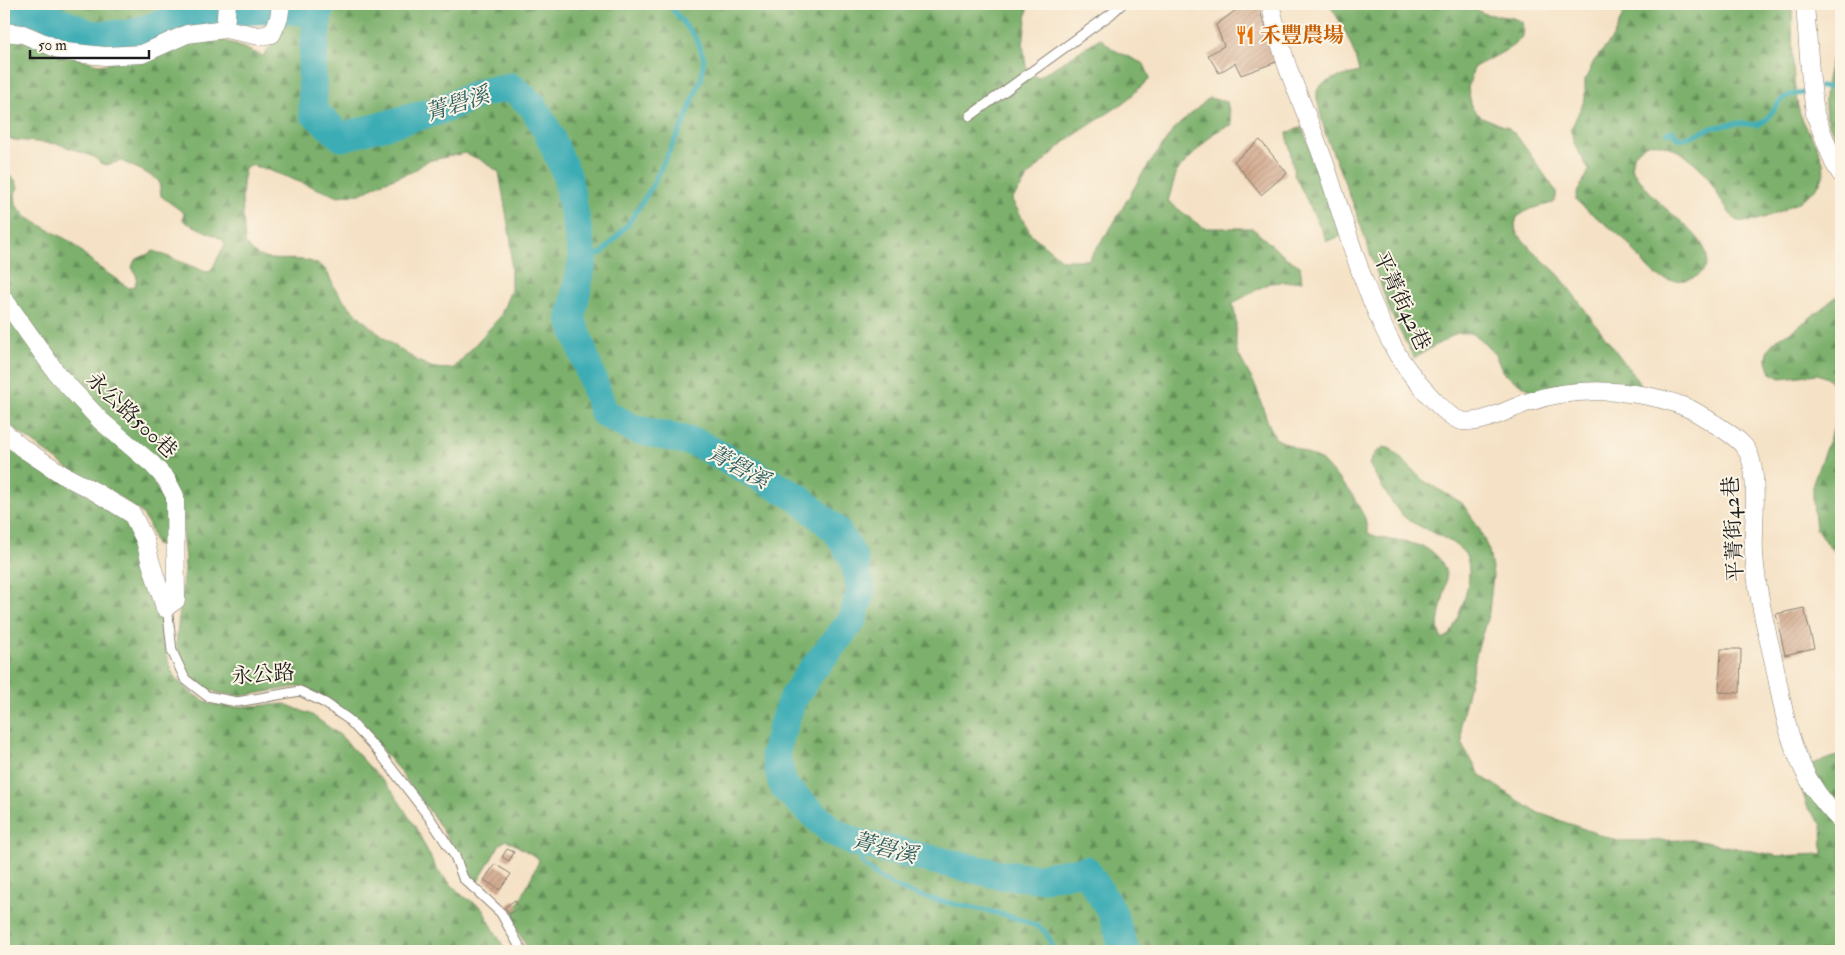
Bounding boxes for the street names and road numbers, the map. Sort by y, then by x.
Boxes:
street label: 平菁街42巷 [1367,247,1436,355]
street label: 永公路500巷 [81,366,183,464]
street label: 平菁街42巷 [1717,475,1750,583]
street label: 永公路 [231,659,295,690]

